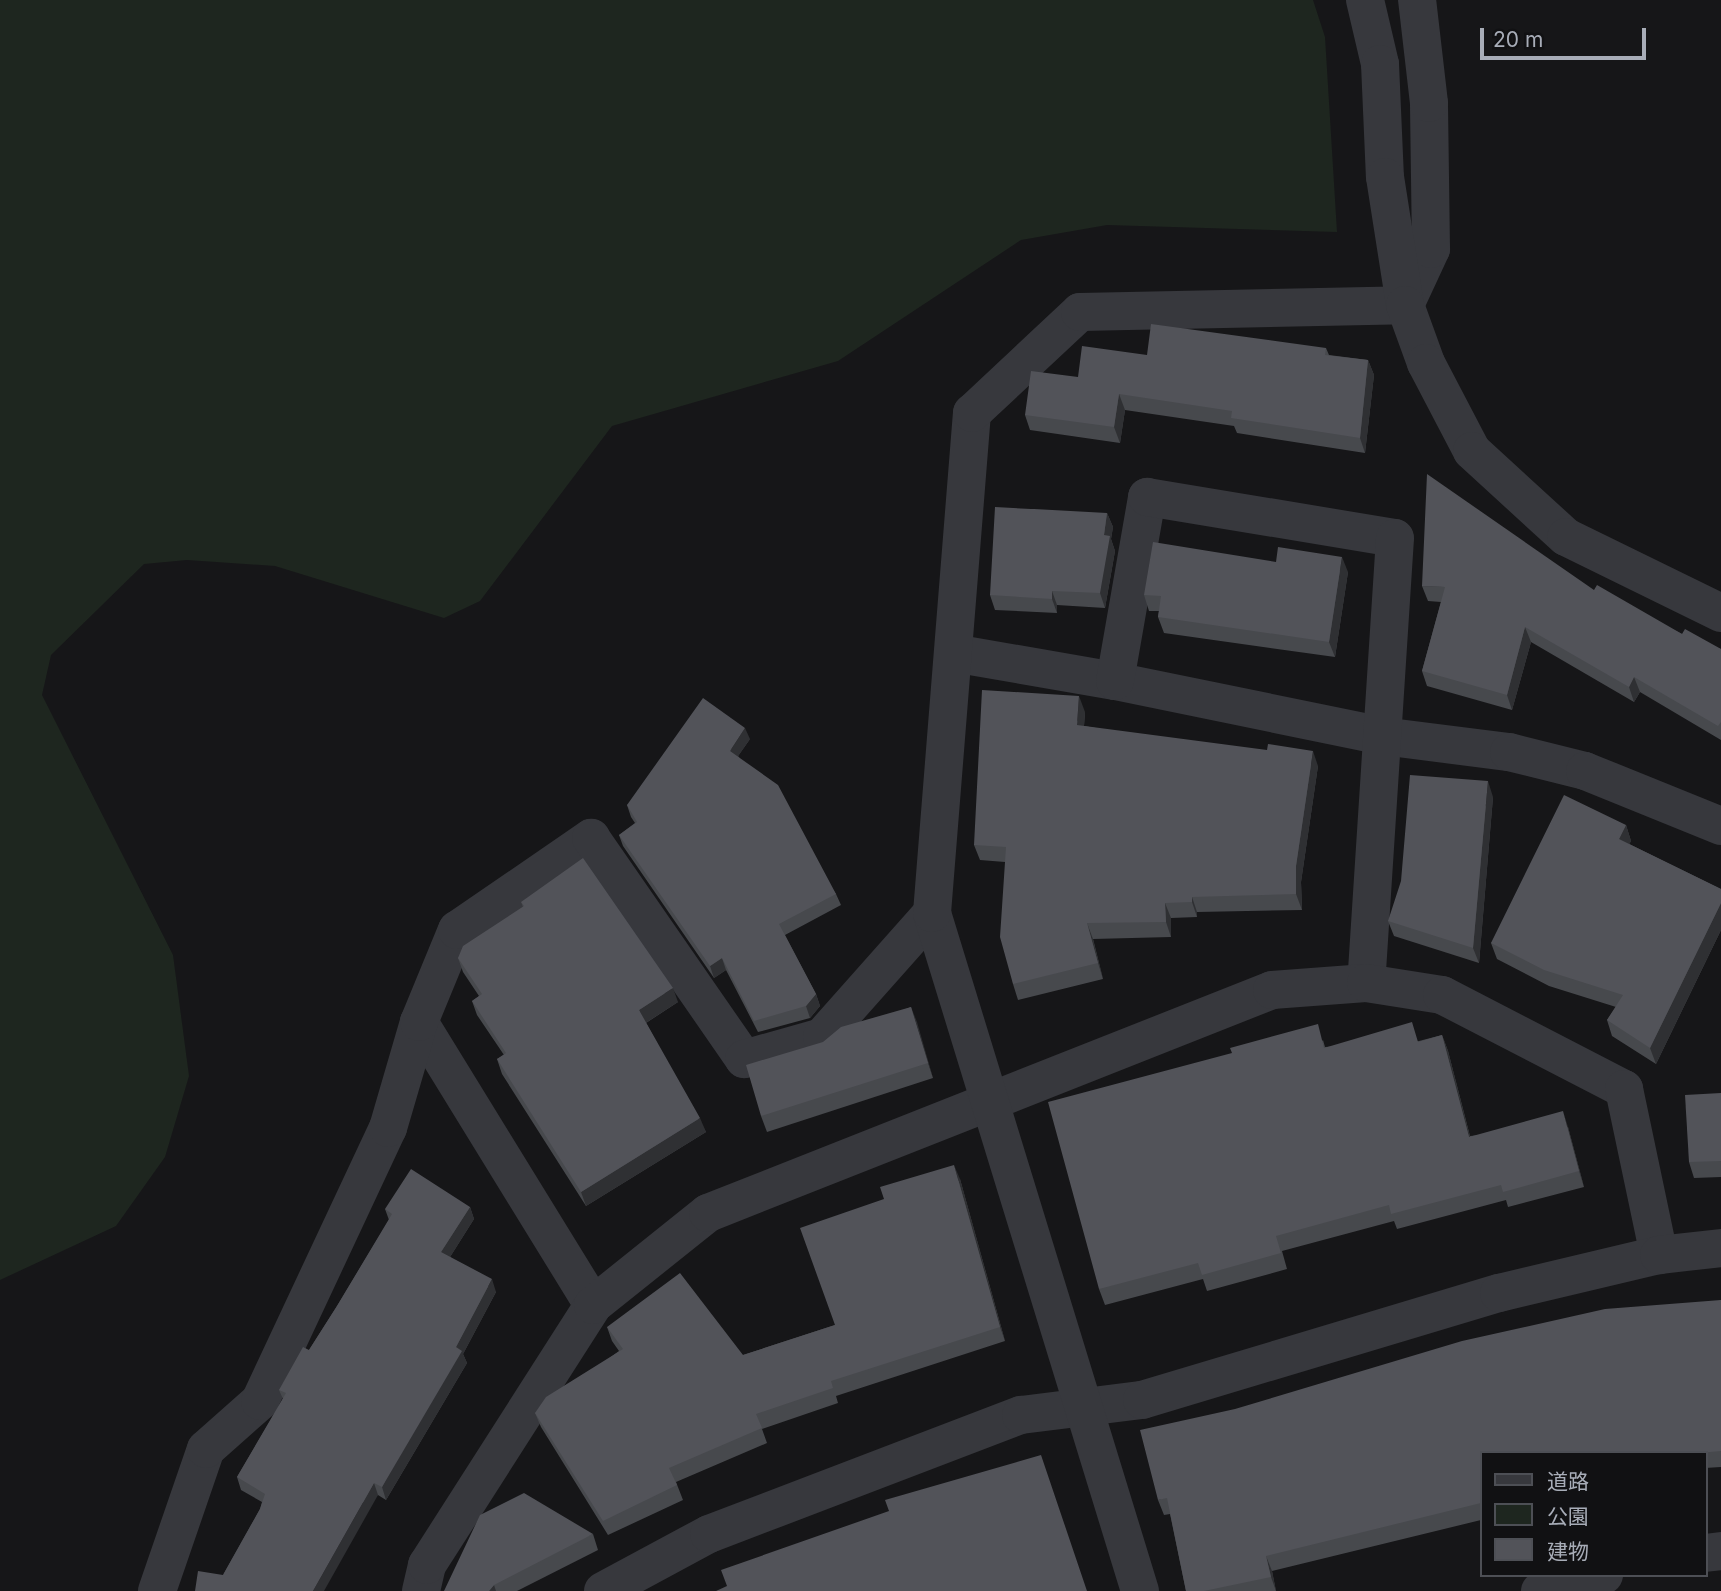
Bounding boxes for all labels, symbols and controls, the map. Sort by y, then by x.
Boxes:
scale bar [1483,14,1649,58]
text: 20 m [1493,27,1543,52]
legend [1480,1451,1707,1577]
text: 道路 [1547,1469,1589,1494]
text: 公園 [1547,1504,1589,1529]
text: 建物 [1547,1539,1589,1564]

